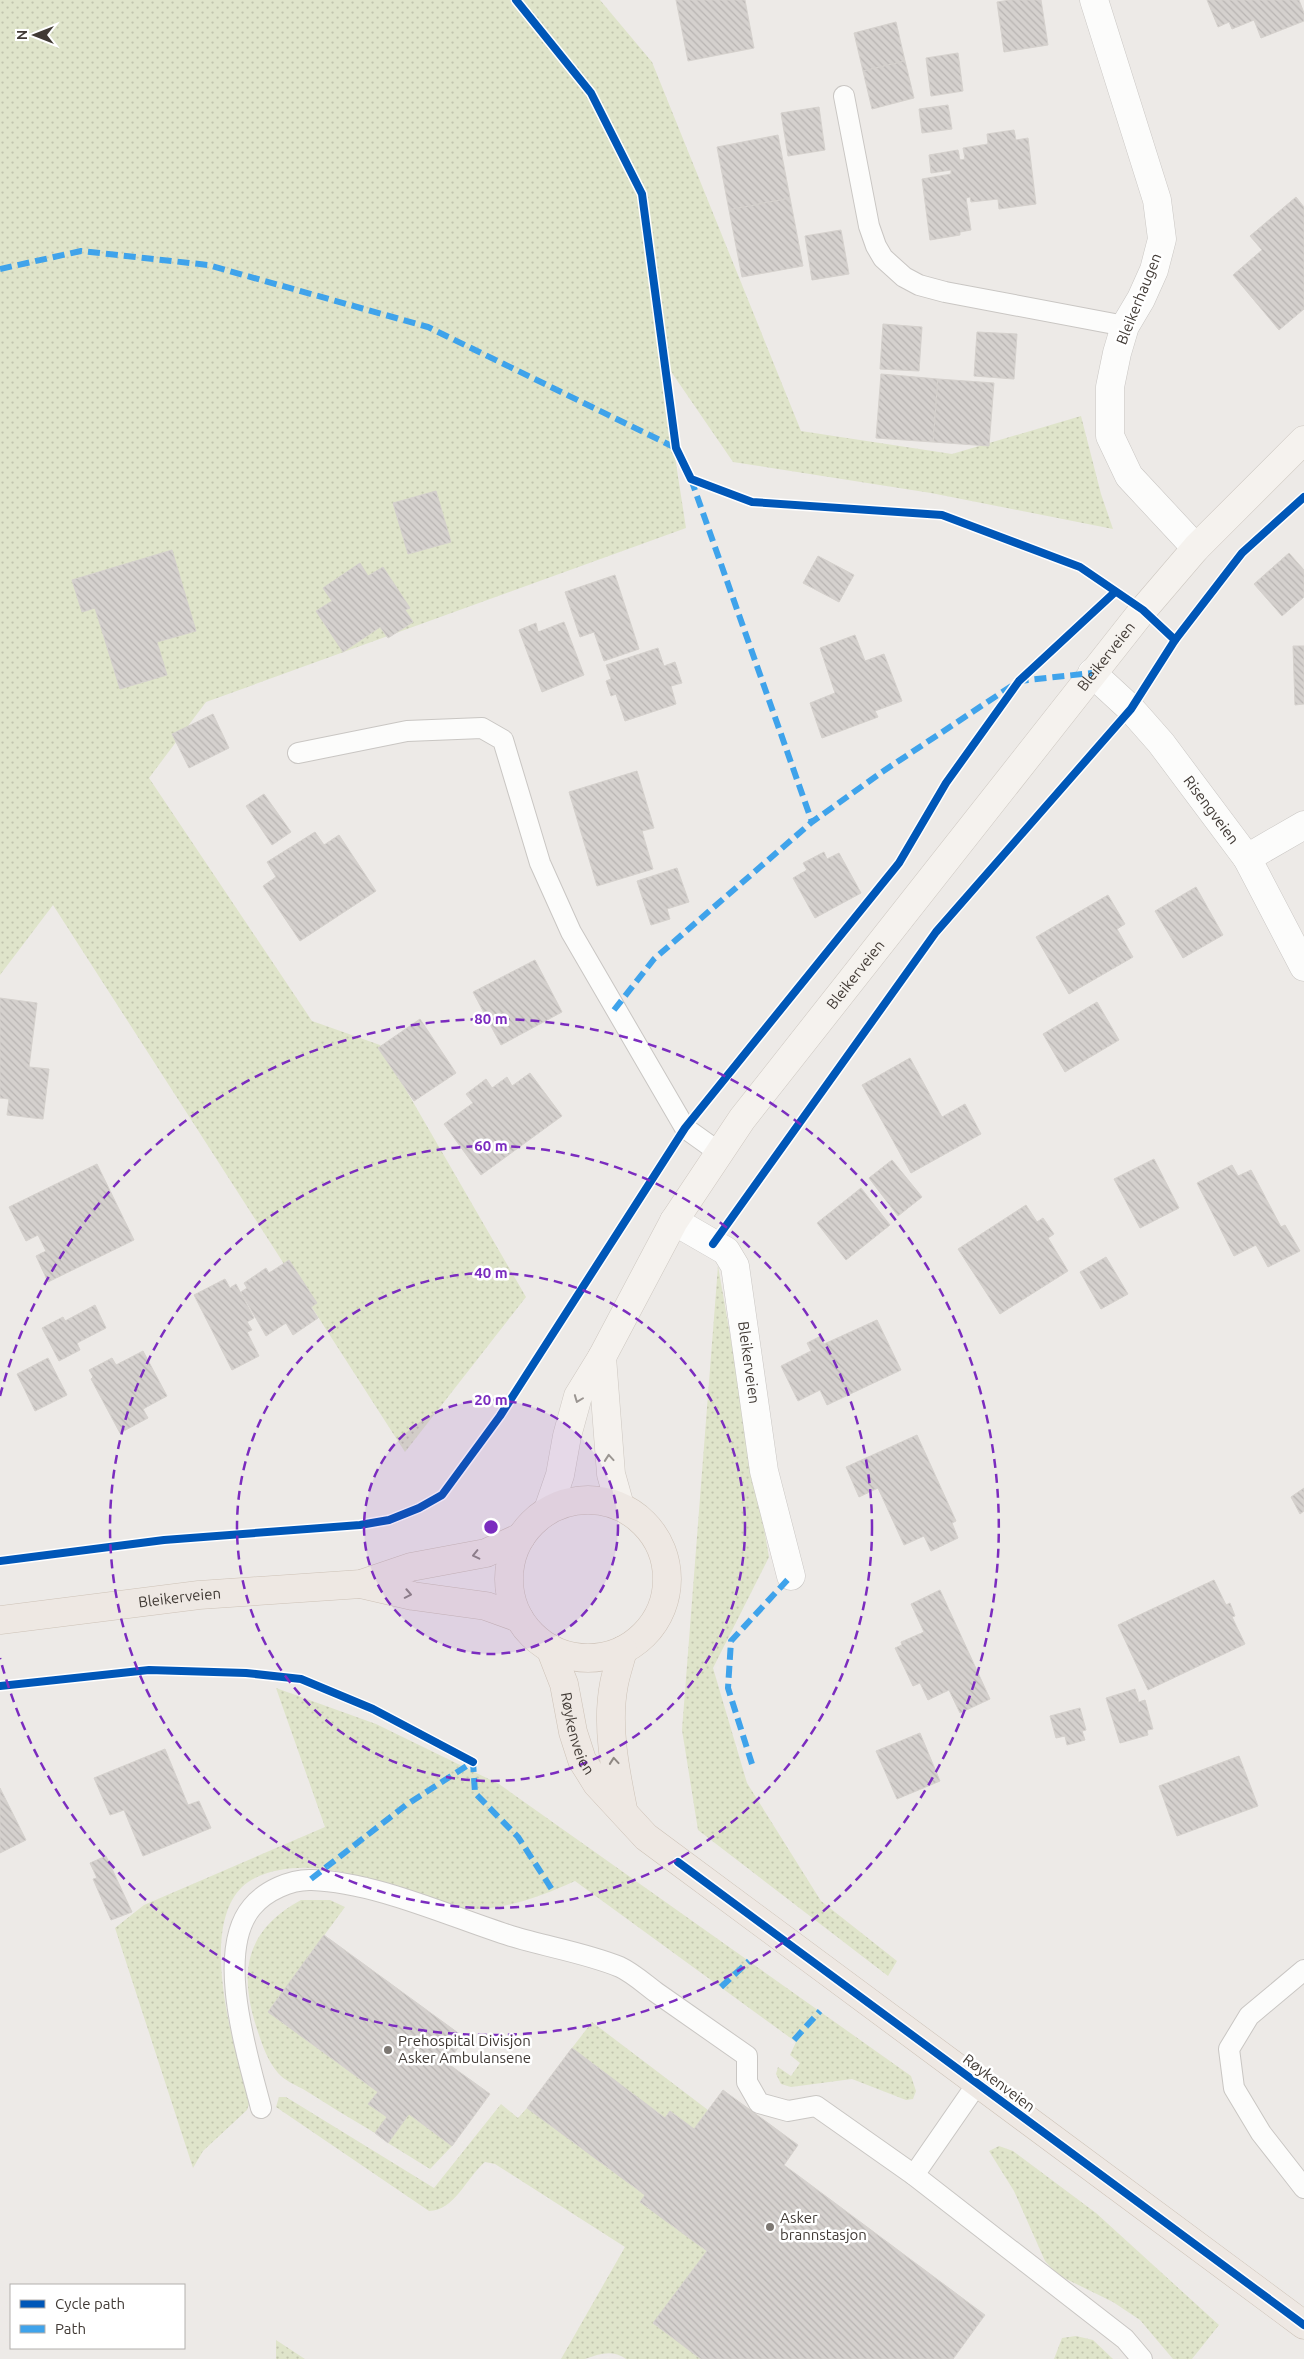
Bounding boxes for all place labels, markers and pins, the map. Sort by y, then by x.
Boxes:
centre of rings [482,1518,500,1536]
place label: Prehospital Divisjon Asker Ambulansene [398,2032,531,2066]
marker: Prehospital Divisjon Asker Ambulansene [382,2044,394,2056]
place label: Asker brannstasjon [780,2209,867,2243]
marker: Asker brannstasjon [764,2221,776,2233]

